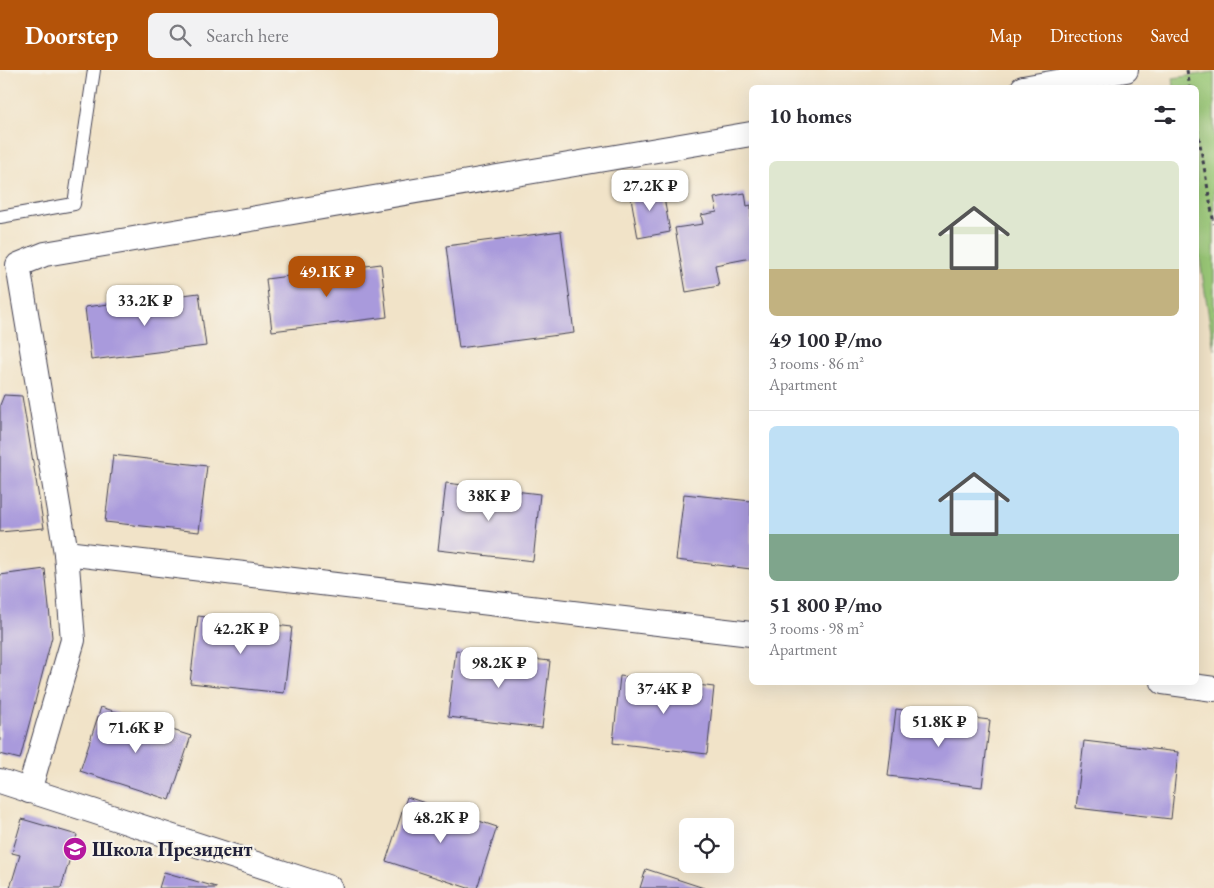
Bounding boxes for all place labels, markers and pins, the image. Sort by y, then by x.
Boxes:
pin: 27.2K ₽ [604,170,696,212]
pin: 49.1K ₽ [281,256,373,298]
pin: 33.2K ₽ [99,284,191,327]
pin: 38K ₽ [454,480,524,522]
pin: 42.2K ₽ [195,612,287,655]
pin: 98.2K ₽ [453,646,545,689]
pin: 37.4K ₽ [618,672,710,715]
pin: 51.8K ₽ [893,706,985,748]
pin: 71.6K ₽ [90,712,182,754]
pin: 48.2K ₽ [395,802,487,844]
school or university icon: Школа Президент [62,836,88,862]
place label: Школа Президент [92,836,253,862]

